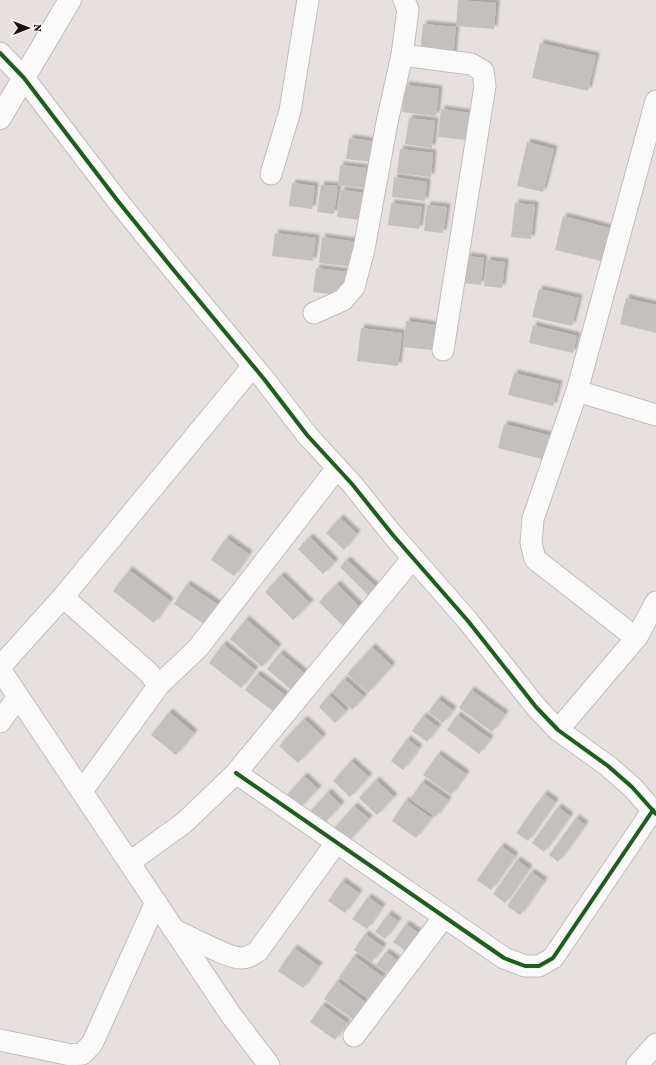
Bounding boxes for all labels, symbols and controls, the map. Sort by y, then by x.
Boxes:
north arrow [8,8,48,48]
text: N [32,24,44,32]

